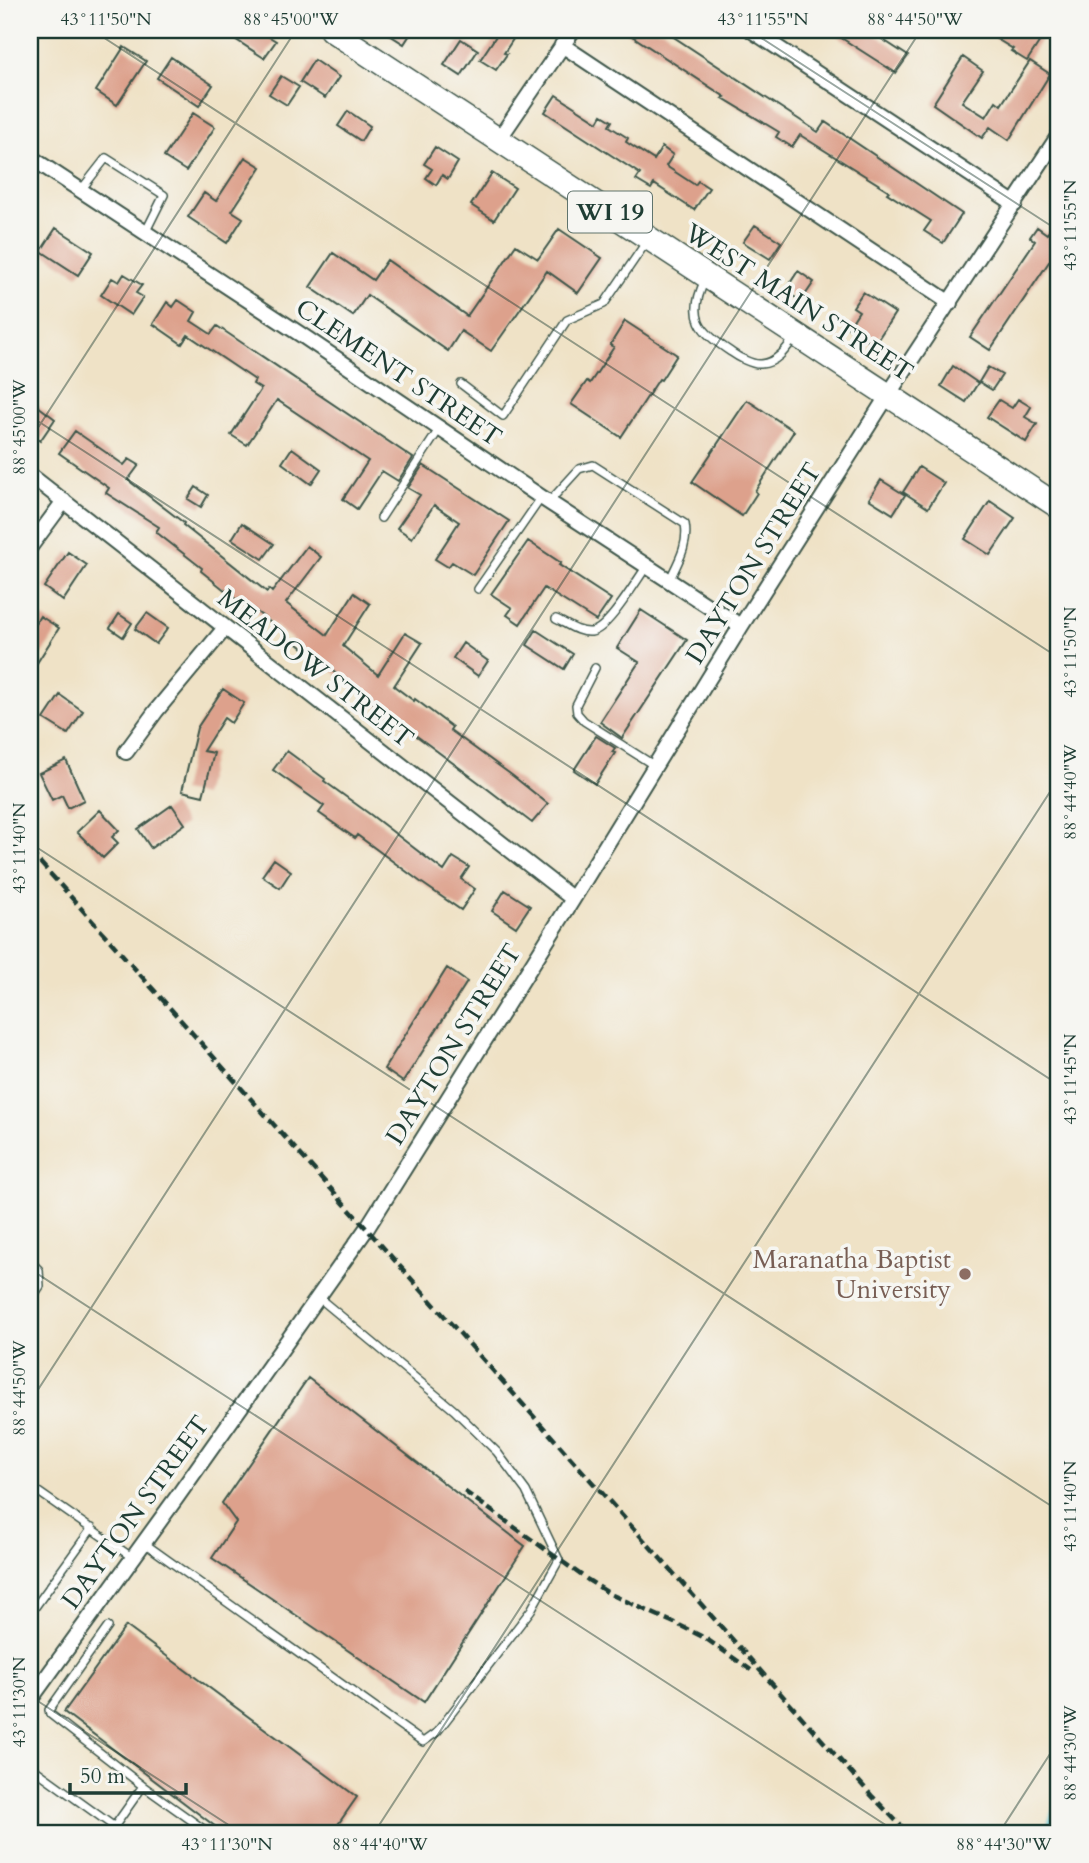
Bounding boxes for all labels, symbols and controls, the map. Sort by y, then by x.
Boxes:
text: 43°11'50"N [60,7,152,32]
text: 88°45'00"W [243,7,339,32]
text: 43°11'55"N [717,7,809,32]
text: 88°44'50"W [867,7,963,32]
text: 43°11'55"N [1058,179,1083,271]
road number: WI 19 [568,192,652,232]
street label: WEST MAIN STREET [677,215,920,390]
street label: CLEMENT STREET [289,290,509,455]
text: 88°45'00"W [7,379,32,475]
street label: DAYTON STREET [677,456,829,670]
street label: MEADOW STREET [211,581,421,756]
text: 43°11'50"N [1058,606,1083,698]
text: 88°44'40"W [1058,744,1083,840]
text: 43°11'40"N [7,802,32,894]
street label: DAYTON STREET [377,937,529,1151]
text: 43°11'45"N [1058,1033,1083,1125]
place label: Maranatha Baptist University [753,1242,951,1307]
marker: Maranatha Baptist University [957,1266,973,1282]
text: 88°44'50"W [7,1340,32,1436]
street label: DAYTON STREET [53,1409,217,1616]
text: 43°11'40"N [1058,1460,1083,1552]
text: 43°11'30"N [7,1656,32,1748]
text: 88°44'30"W [1058,1705,1083,1801]
scale bar [70,1751,186,1795]
text: 50 m [80,1762,125,1791]
text: 43°11'30"N [181,1832,273,1857]
text: 88°44'40"W [332,1832,428,1857]
text: 88°44'30"W [956,1832,1052,1857]

